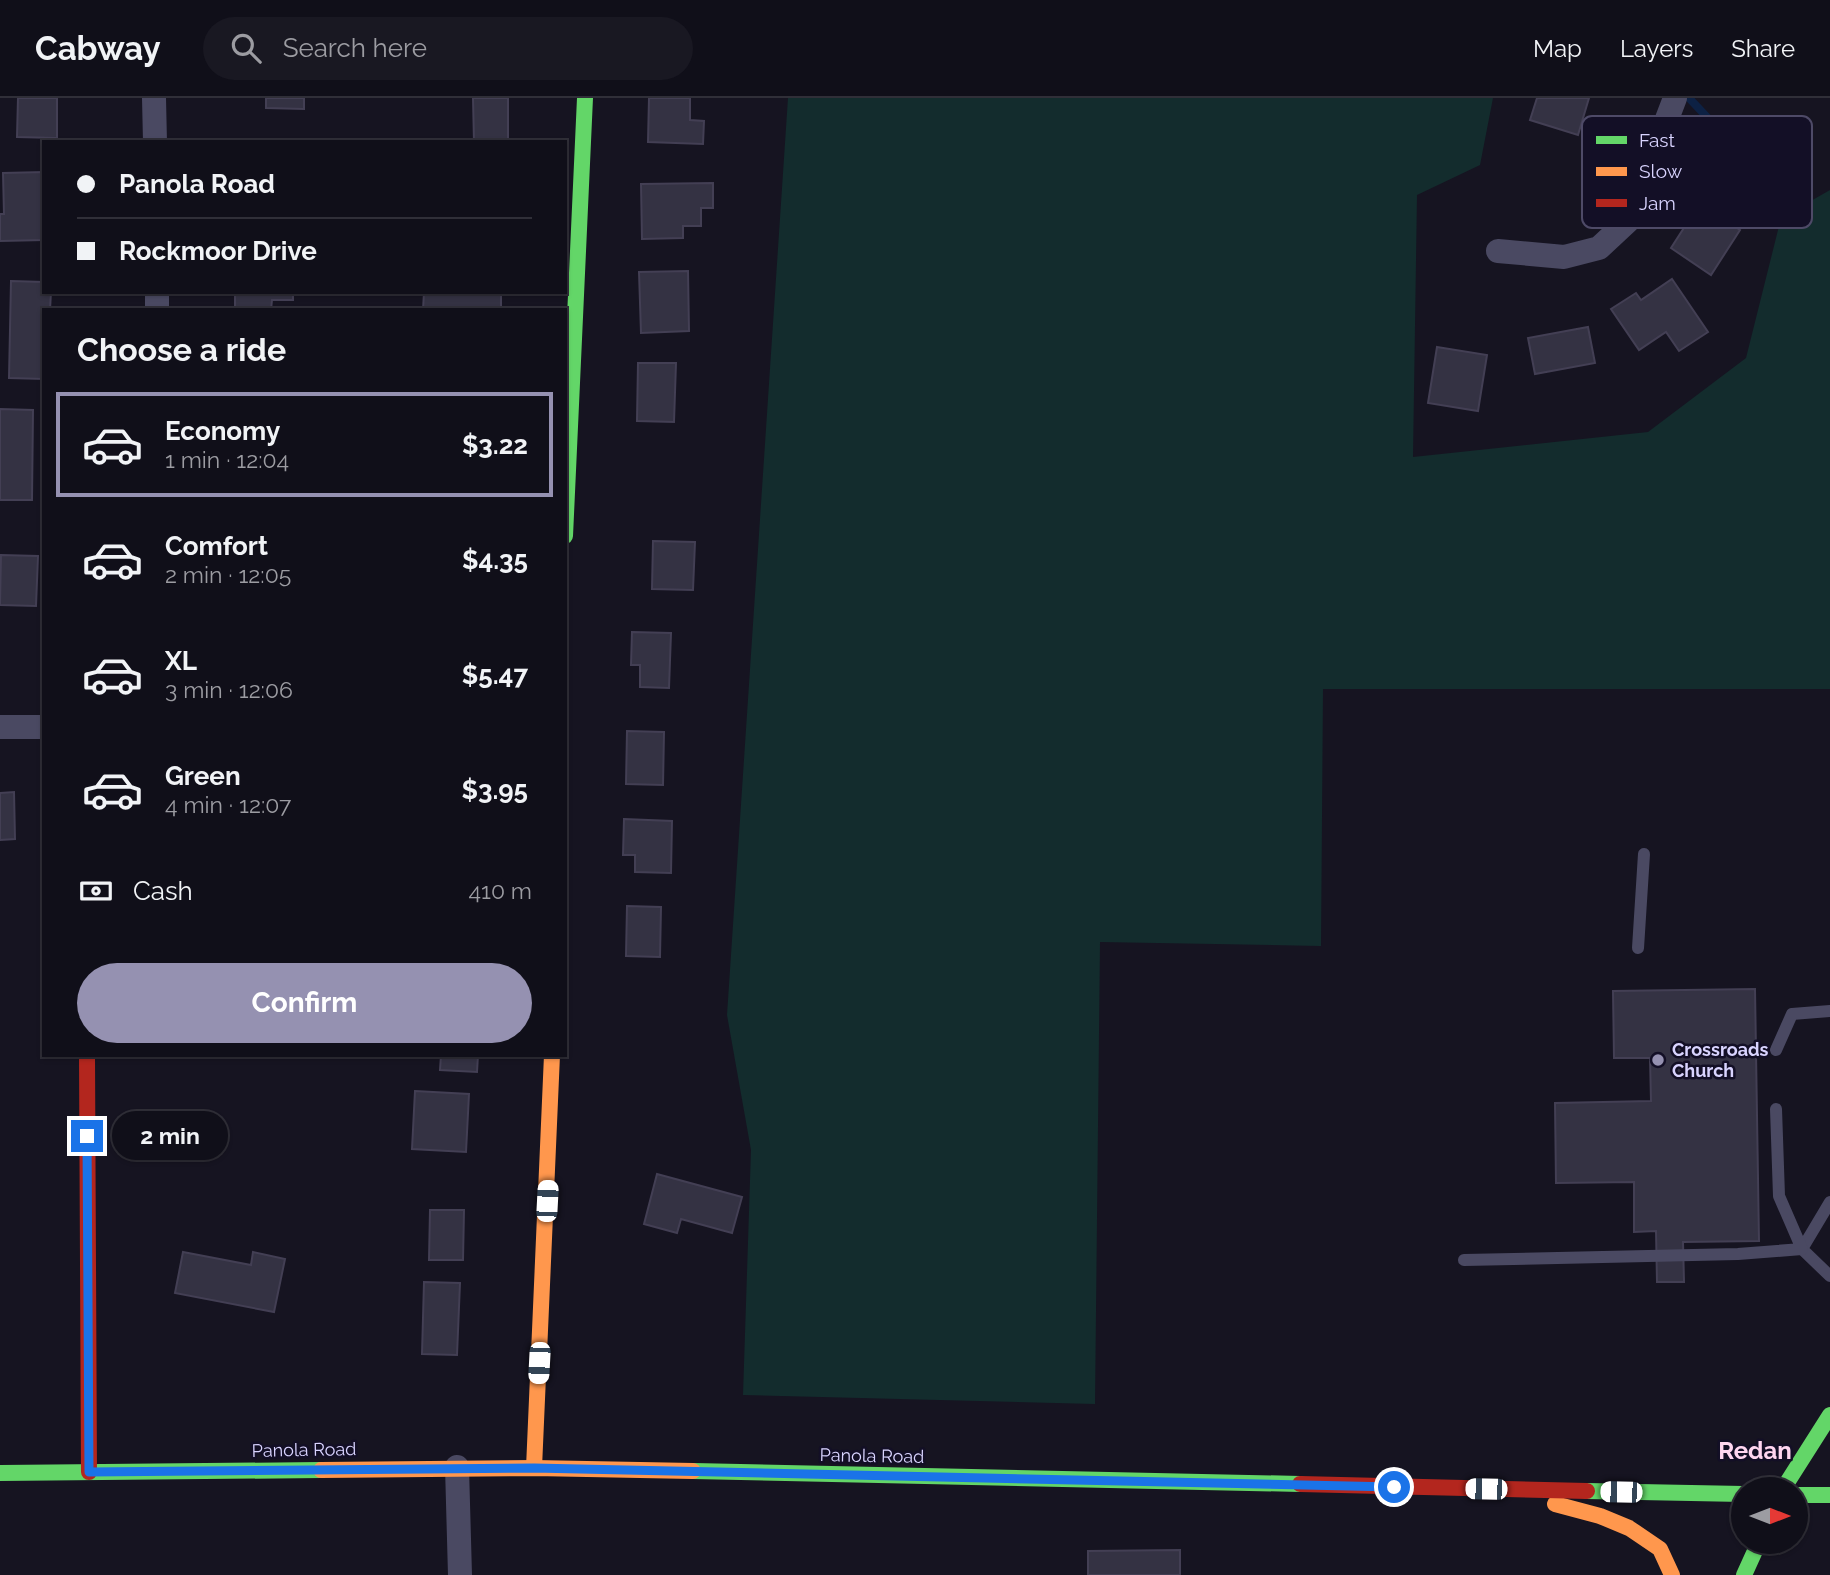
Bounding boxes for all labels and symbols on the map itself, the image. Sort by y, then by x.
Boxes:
legend [1582,116,1812,228]
text: Fast [1639,129,1675,151]
text: Slow [1639,160,1683,182]
text: Jam [1639,192,1676,214]
place label: Crossroads Church [1672,1039,1769,1081]
marker: Crossroads Church [1650,1052,1666,1068]
callout: 2 min [112,1112,227,1160]
route end [71,1120,103,1152]
car [536,1179,559,1223]
car [528,1341,551,1385]
district label: Redan [1718,1436,1792,1465]
street label: Panola Road [252,1438,356,1461]
street label: Panola Road [820,1444,924,1467]
route start [1378,1471,1410,1503]
north arrow [1731,1477,1808,1554]
car [1465,1478,1508,1500]
car [1600,1481,1643,1503]

